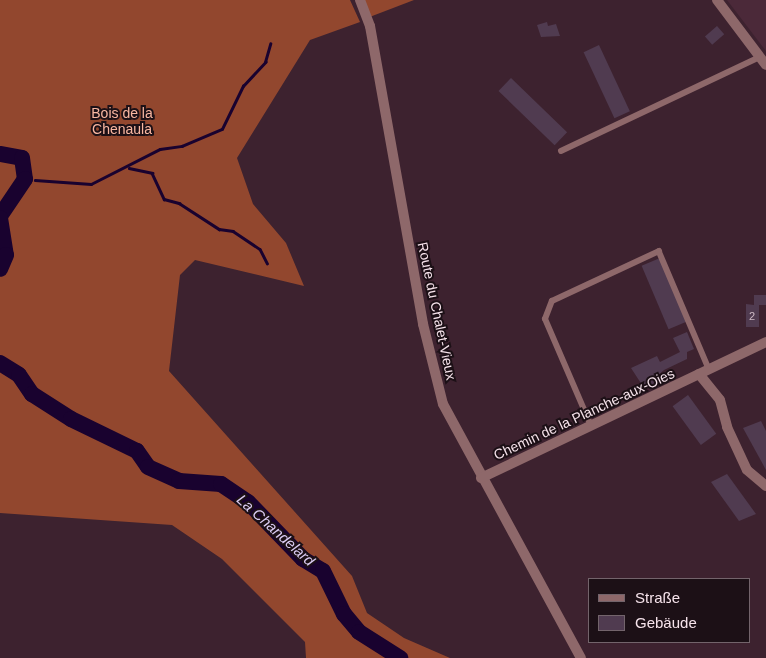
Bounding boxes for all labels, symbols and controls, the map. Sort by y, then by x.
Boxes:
park label: Bois de la Chenaula [91,105,153,138]
street label: Route du Chalet-Vieux [414,240,460,382]
house number: 2 [749,309,755,323]
street label: Chemin de la Planche-aux-Oies [491,365,677,463]
water label: La Chandelard [233,490,319,570]
legend [588,578,751,643]
text: Straße [635,589,680,606]
text: Gebäude [635,614,697,631]

